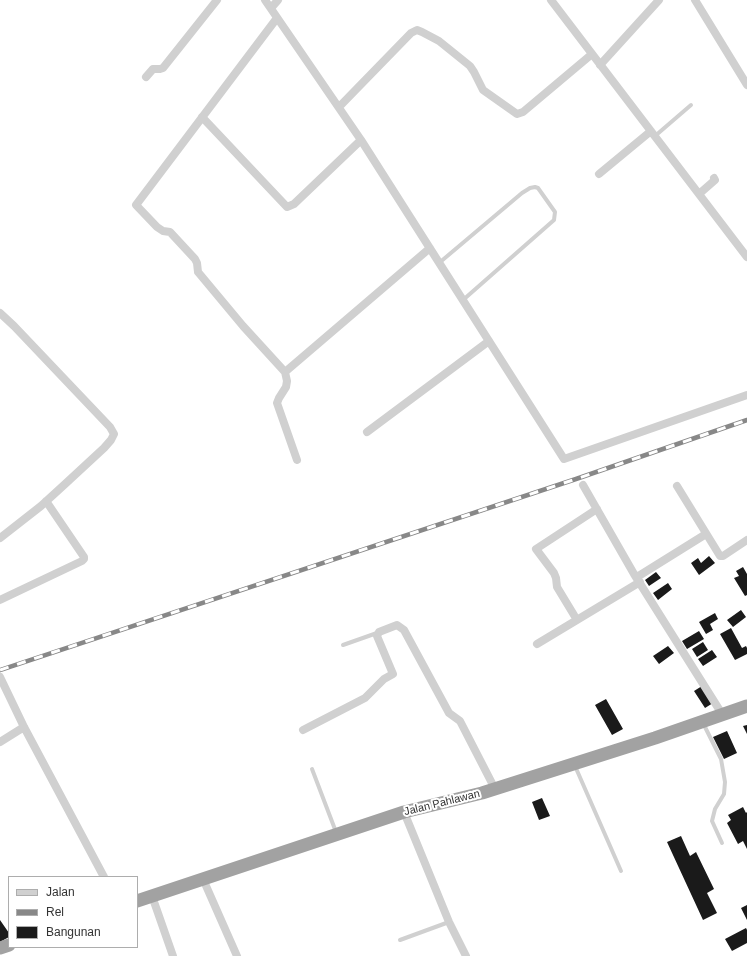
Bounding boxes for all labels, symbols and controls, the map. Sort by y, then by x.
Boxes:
street label: Jalan Pahlawan [403,787,481,819]
legend [8,876,138,948]
text: Jalan [46,885,75,899]
text: Rel [46,905,64,919]
text: Bangunan [46,925,101,939]

